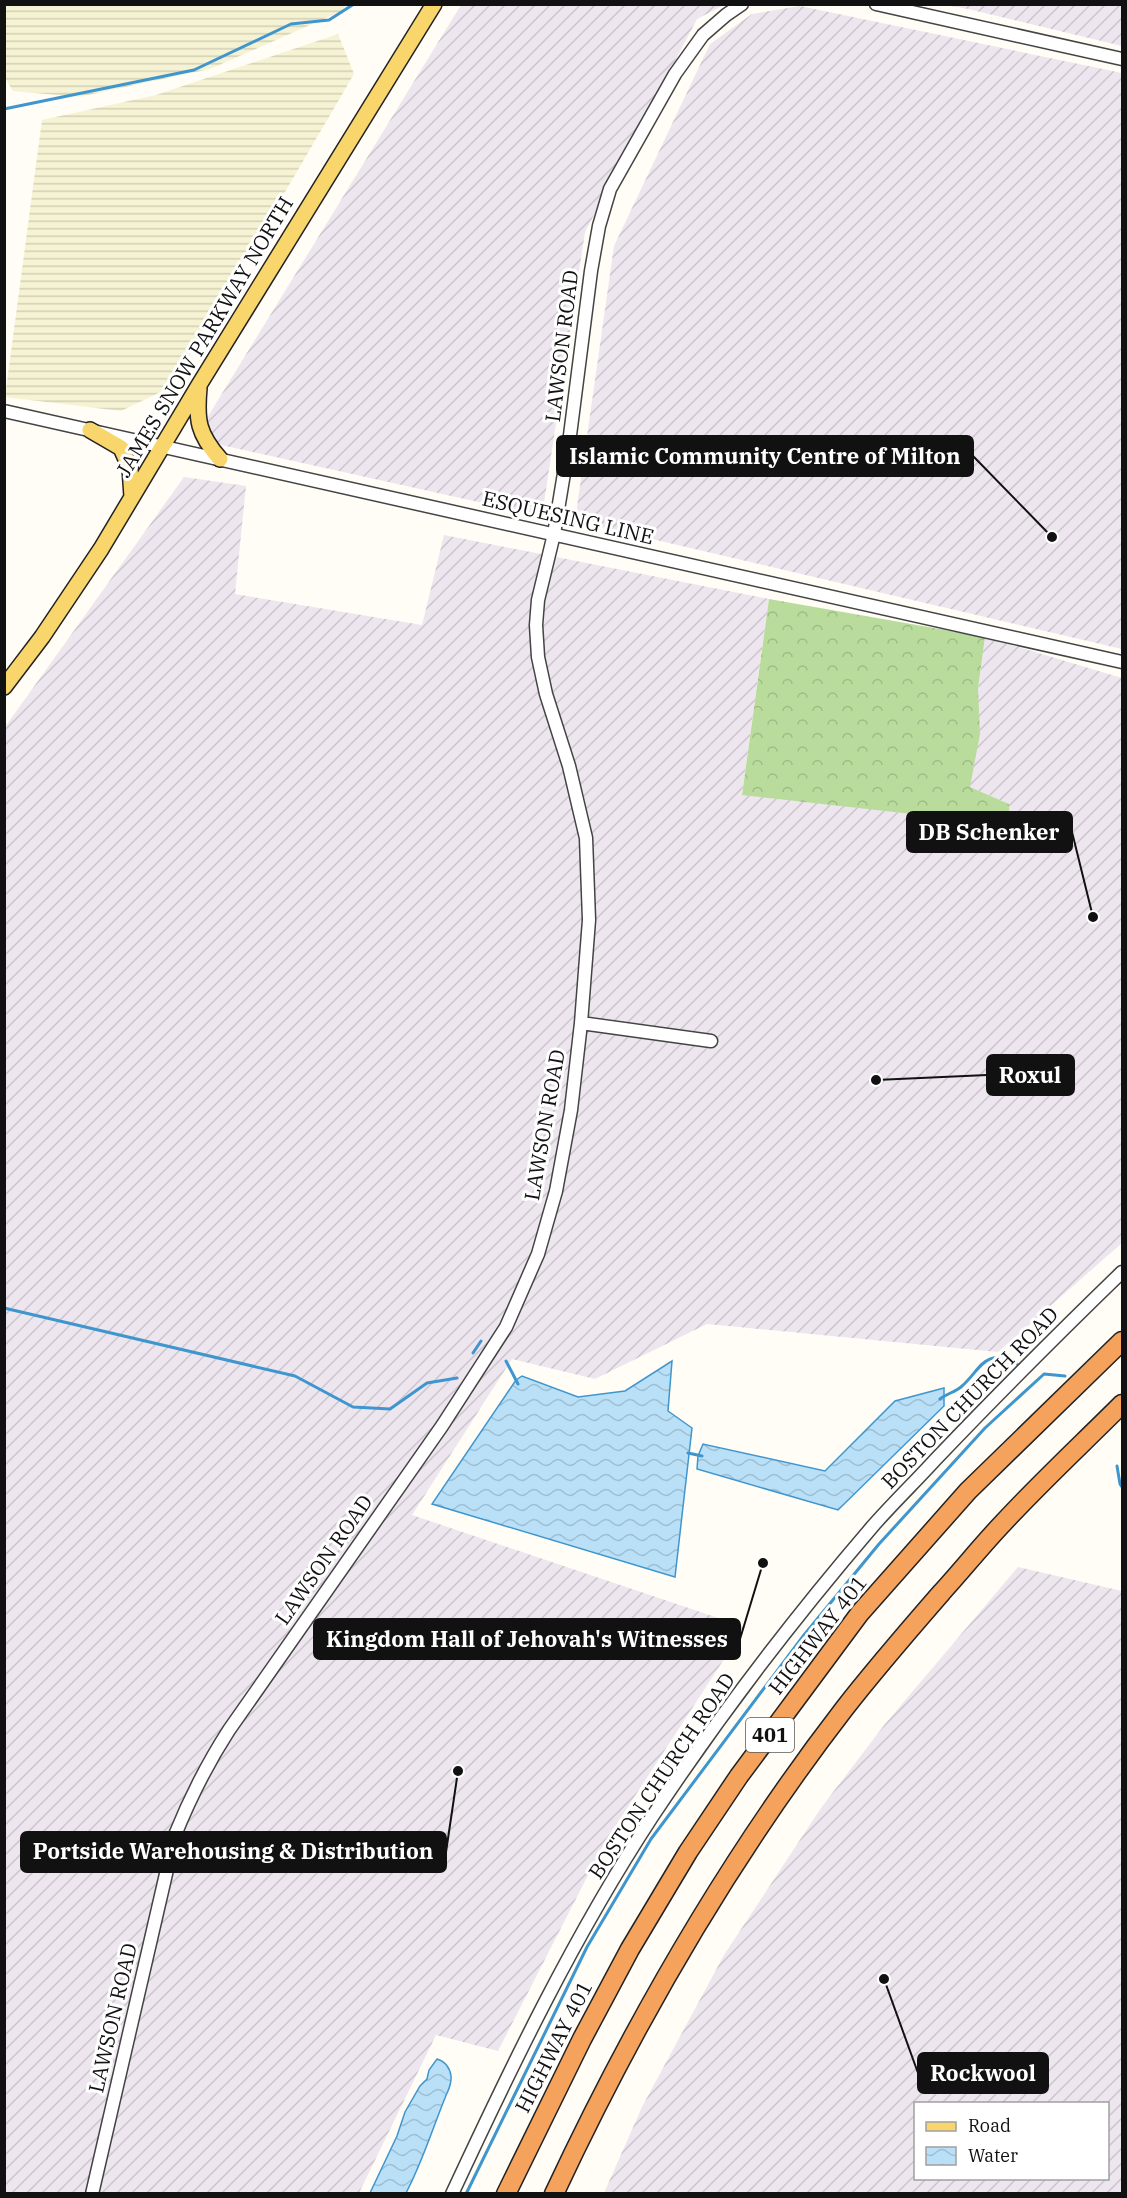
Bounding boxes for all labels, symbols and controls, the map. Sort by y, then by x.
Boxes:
street label: JAMES SNOW PARKWAY NORTH [109,191,299,482]
street label: LAWSON ROAD [538,268,584,423]
callout: Islamic Community Centre of Milton [557,436,973,476]
text: Islamic Community Centre of Milton [569,441,961,470]
street label: ESQUESING LINE [480,484,657,550]
callout: DB Schenker [907,812,1072,852]
text: DB Schenker [919,817,1060,846]
street label: LAWSON ROAD [517,1047,571,1203]
callout: Roxul [987,1055,1074,1095]
text: Roxul [999,1060,1061,1089]
street label: BOSTON CHURCH ROAD [875,1300,1064,1494]
street label: LAWSON ROAD [268,1489,378,1630]
street label: HIGHWAY 401 [762,1569,873,1700]
callout: Kingdom Hall of Jehovah's Witnesses [314,1619,740,1659]
text: Kingdom Hall of Jehovah's Witnesses [326,1624,728,1653]
street label: BOSTON CHURCH ROAD [582,1667,741,1884]
road number: 401 [746,1718,794,1752]
callout: Portside Warehousing & Distribution [21,1832,446,1872]
text: Portside Warehousing & Distribution [33,1836,433,1865]
street label: LAWSON ROAD [81,1940,143,2095]
street label: HIGHWAY 401 [508,1976,598,2117]
callout: Rockwool [918,2053,1048,2093]
text: Rockwool [930,2058,1036,2087]
legend [914,2102,1109,2180]
text: Road [968,2114,1011,2137]
text: Water [968,2144,1018,2167]

